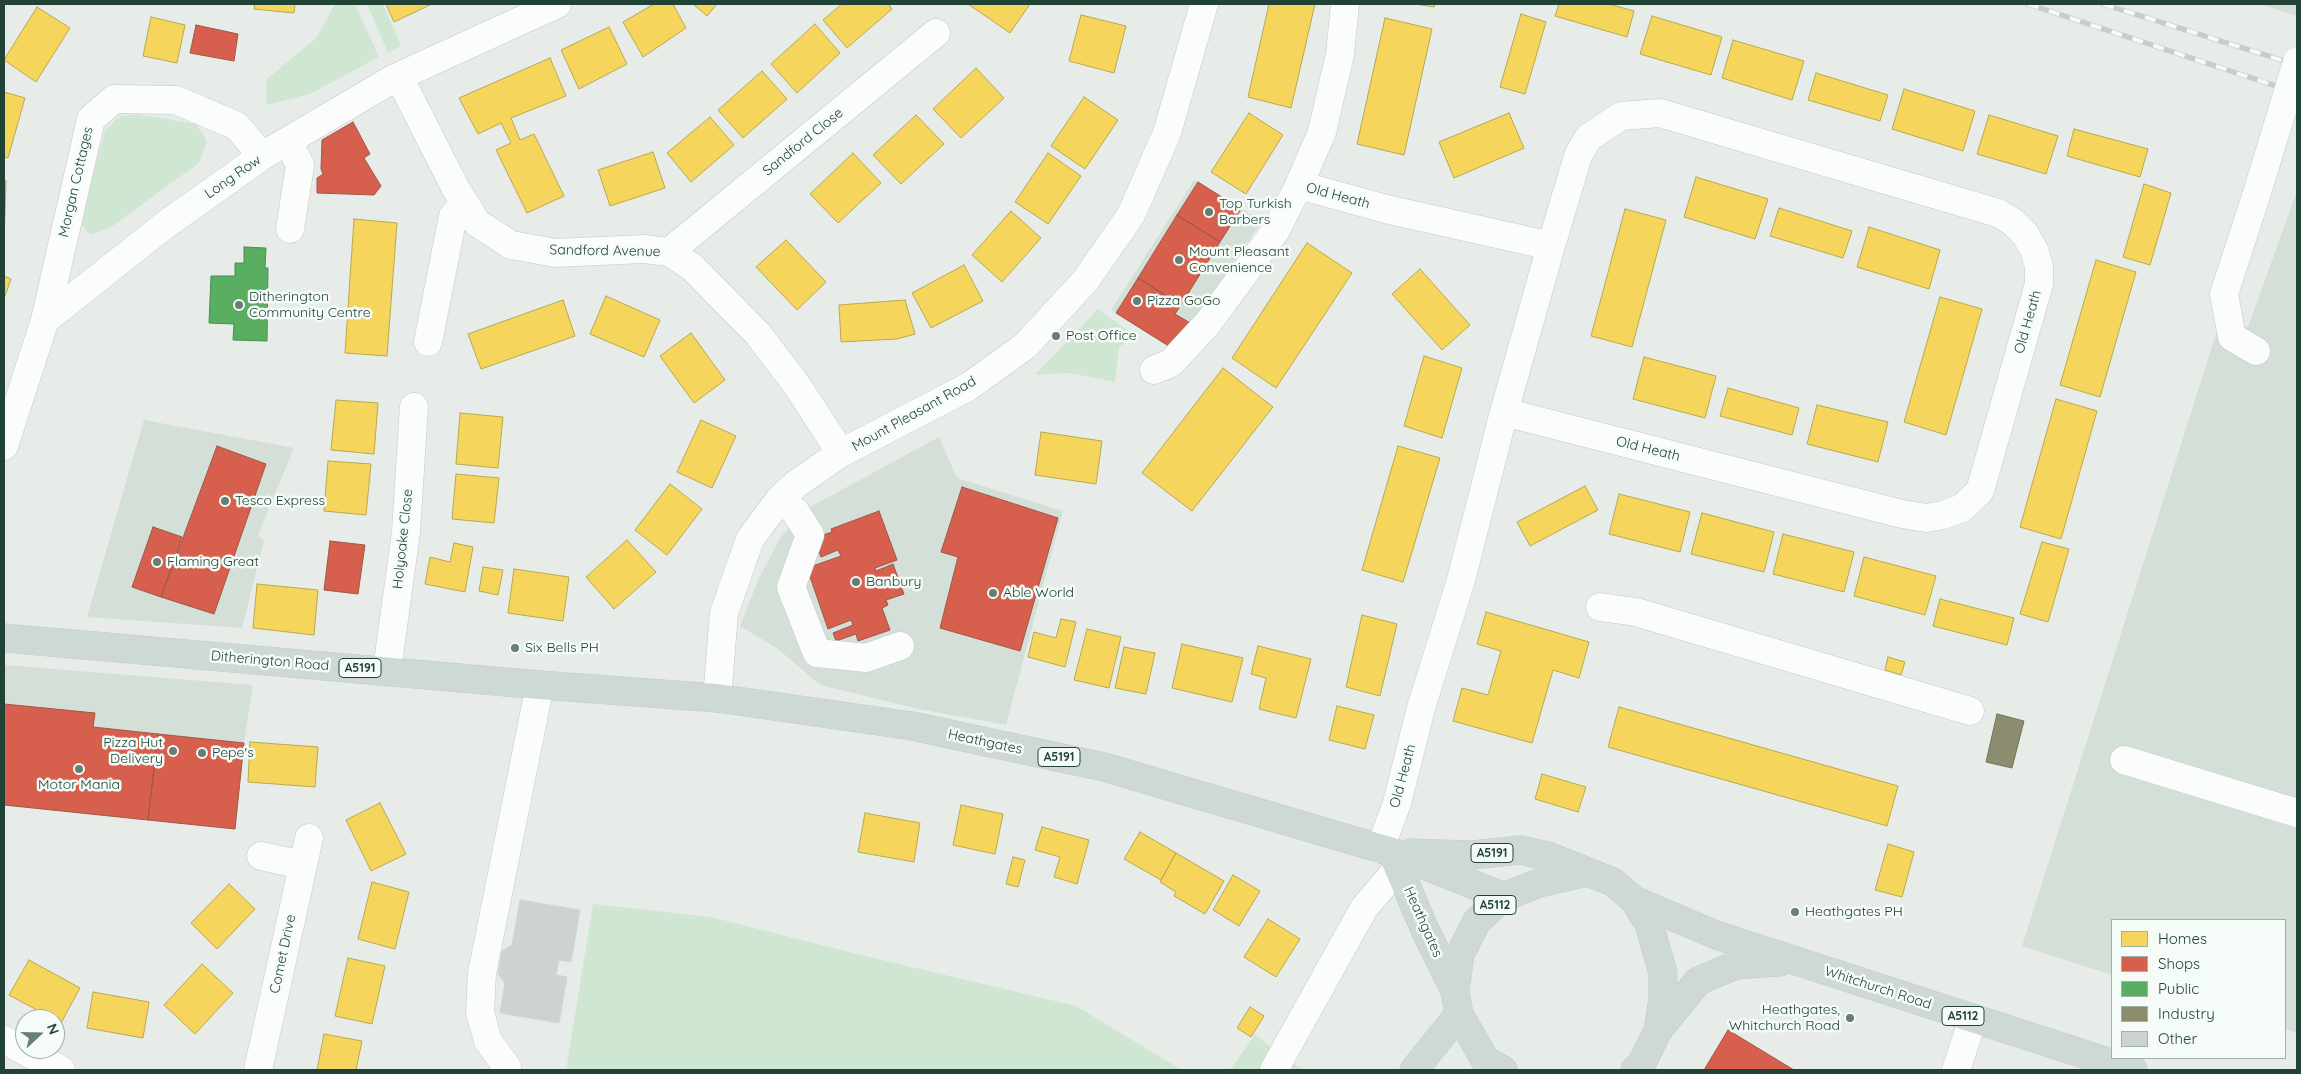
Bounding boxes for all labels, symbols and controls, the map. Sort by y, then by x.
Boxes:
street label: Sandford Close [759,104,847,180]
street label: Morgan Cottages [55,125,97,239]
street label: Long Row [202,152,264,202]
street label: Old Heath [1304,179,1372,213]
place label: Top Turkish Barbers [1219,196,1292,228]
marker: Top Turkish Barbers [1203,206,1215,218]
street label: Sandford Avenue [549,242,661,260]
place label: Mount Pleasant Convenience [1189,244,1290,276]
marker: Mount Pleasant Convenience [1173,254,1185,266]
street label: Old Heath [2011,288,2045,356]
place label: Ditherington Community Centre [249,289,371,322]
place label: Pizza GoGo [1147,293,1220,309]
marker: Pizza GoGo [1131,295,1143,307]
marker: Ditherington Community Centre [233,299,245,311]
place label: Post Office [1066,328,1137,344]
marker: Post Office [1050,330,1062,342]
street label: Mount Pleasant Road [849,373,979,455]
street label: Old Heath [1614,433,1682,465]
street label: Holyoake Close [389,488,417,590]
place label: Tesco Express [235,493,325,509]
marker: Tesco Express [219,495,231,507]
place label: Flaming Great [167,554,259,570]
marker: Flaming Great [151,556,163,568]
place label: Banbury [866,574,921,590]
marker: Banbury [850,576,862,588]
place label: Able World [1003,585,1074,601]
marker: Able World [987,587,999,599]
place label: Six Bells PH [525,640,599,656]
marker: Six Bells PH [509,642,521,654]
street label: Ditherington Road [210,647,330,675]
road number: A5191 [339,658,381,678]
street label: Heathgates [946,726,1024,758]
place label: Pizza Hut Delivery [103,735,163,768]
street label: Old Heath [1386,742,1420,810]
marker: Pizza Hut Delivery [167,745,179,757]
place label: Pepe's [212,745,254,761]
marker: Pepe's [196,747,208,759]
road number: A5191 [1038,748,1080,766]
marker: Motor Mania [73,763,85,775]
place label: Motor Mania [38,777,120,793]
road number: A5191 [1471,844,1513,862]
street label: Heathgates [1400,884,1446,960]
road number: A5112 [1474,896,1516,914]
place label: Heathgates PH [1805,904,1903,920]
marker: Heathgates PH [1789,906,1801,918]
street label: Comet Drive [266,913,300,995]
legend [2111,919,2286,1059]
text: Homes [2158,929,2207,948]
text: Shops [2158,954,2200,973]
street label: Whitchurch Road [1823,963,1933,1013]
text: Public [2158,979,2199,998]
place label: Heathgates, Whitchurch Road [1729,1002,1840,1034]
text: Industry [2158,1004,2215,1023]
road number: A5112 [1942,1006,1984,1026]
north arrow [15,1009,65,1059]
marker: Heathgates, Whitchurch Road [1844,1012,1856,1024]
text: N [43,1021,63,1037]
text: Other [2158,1029,2197,1048]

